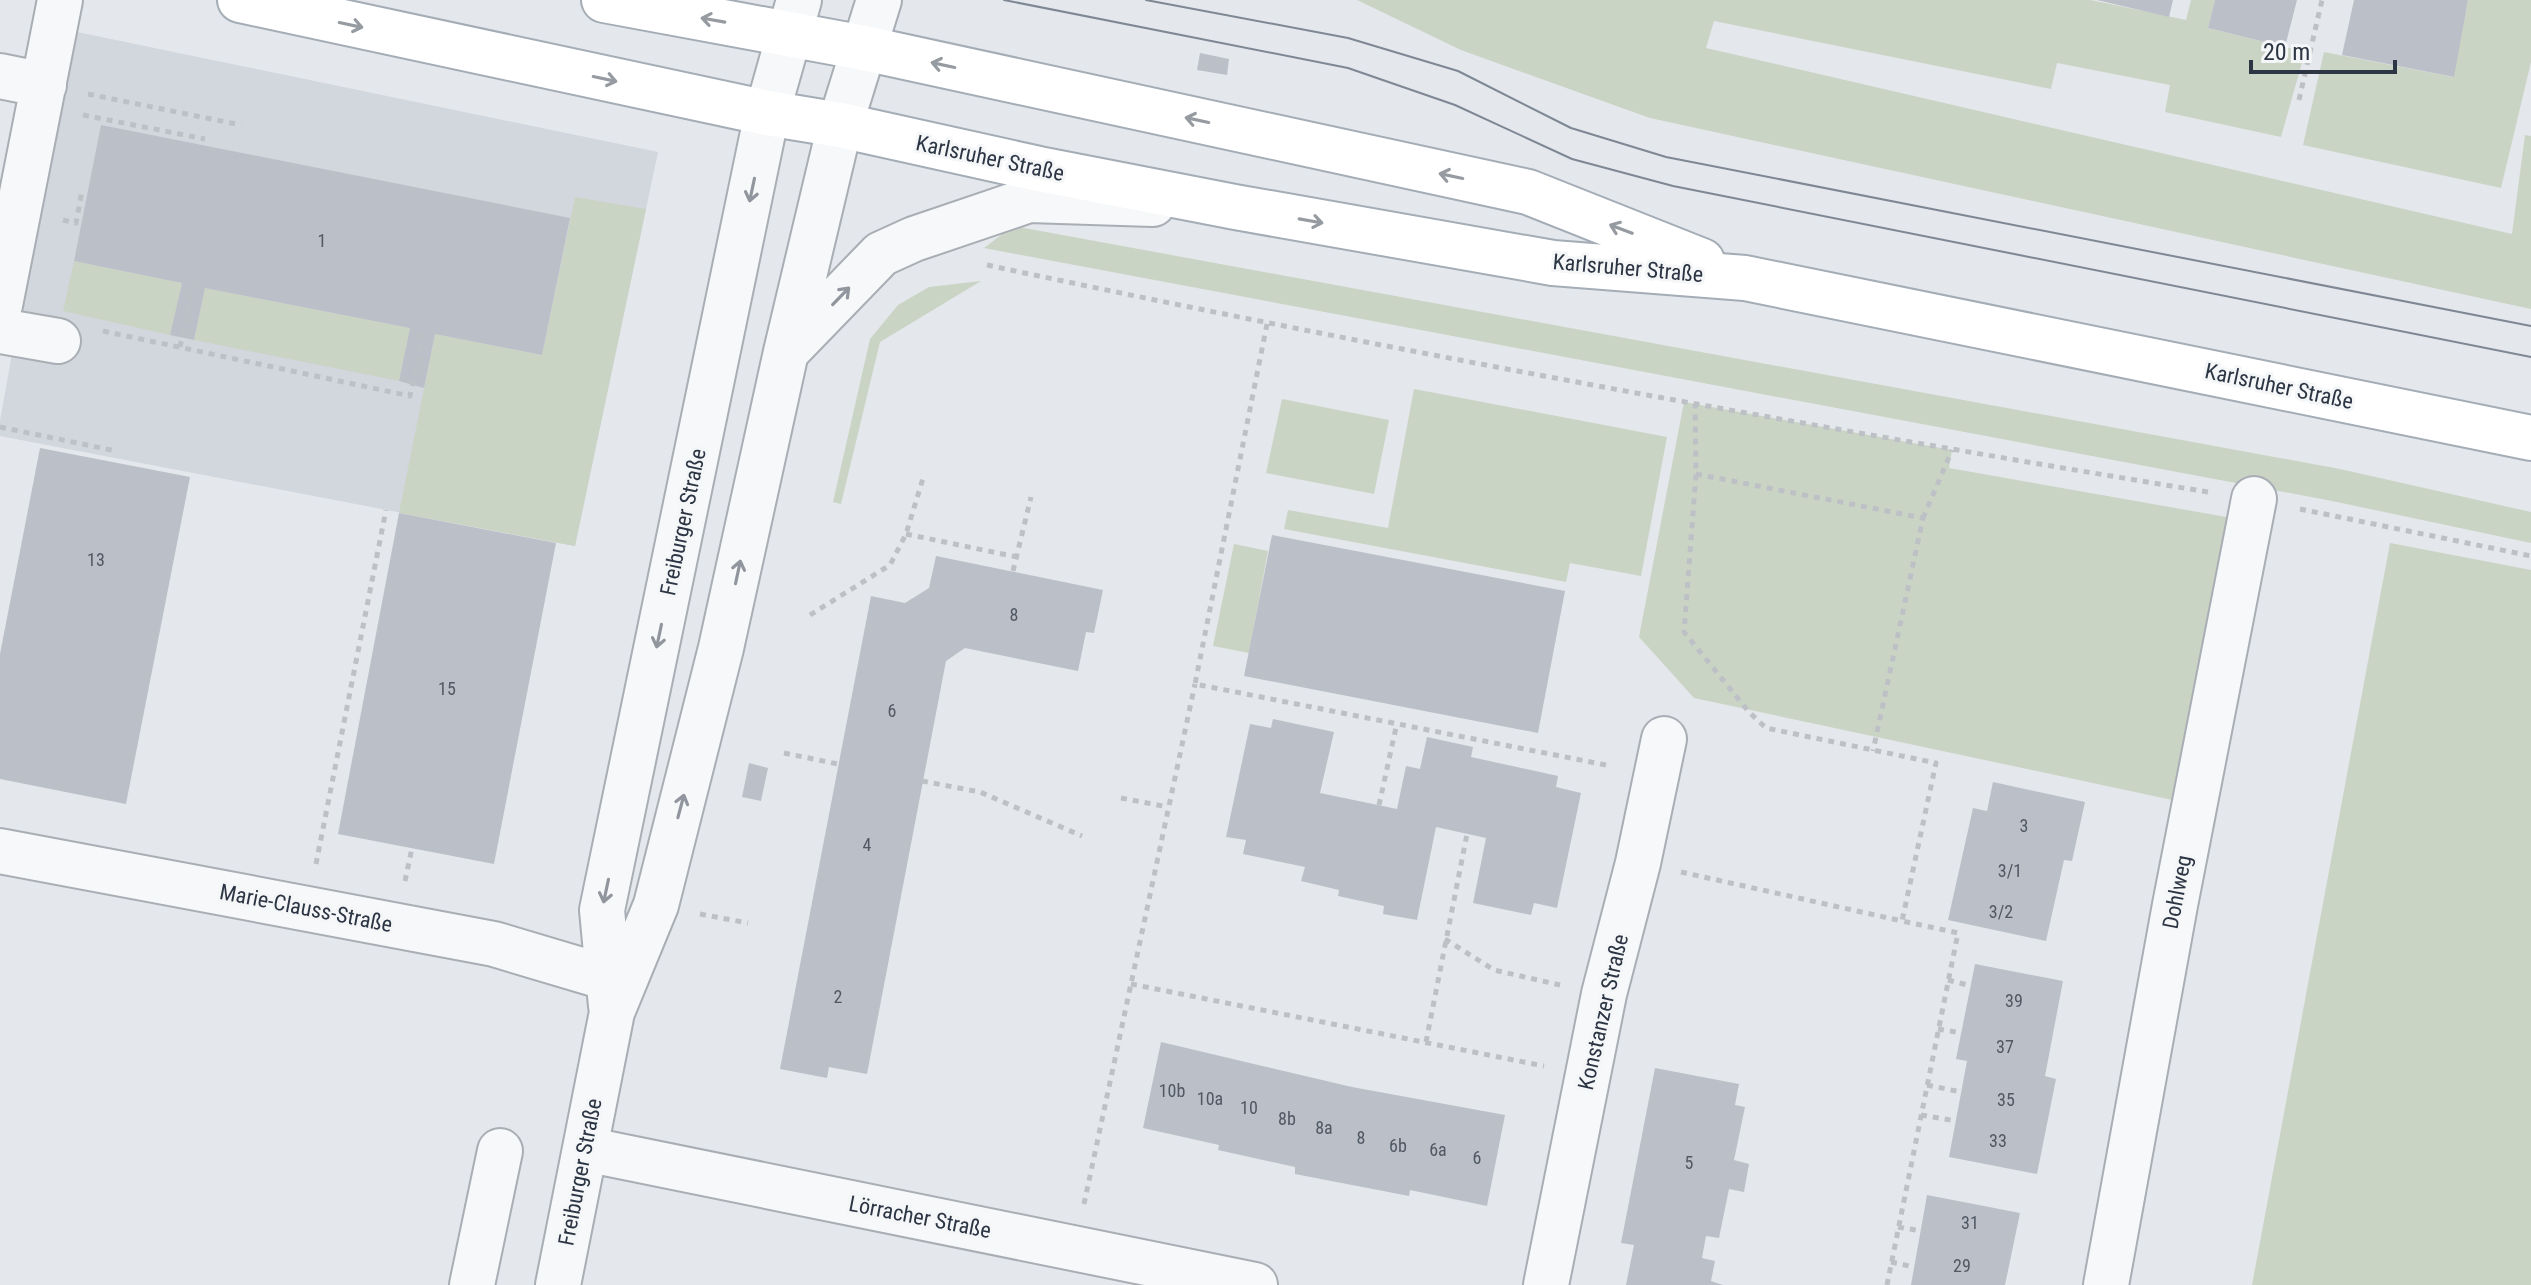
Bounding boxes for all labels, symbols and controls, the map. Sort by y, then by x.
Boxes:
one-way arrow [700,12,726,27]
one-way arrow [337,18,363,33]
scale bar [2251,24,2395,74]
text: 20 m [2263,38,2310,66]
one-way arrow [931,57,957,72]
one-way arrow [592,72,617,87]
one-way arrow [1185,112,1211,127]
street label: Karlsruher Straße [914,130,1066,186]
one-way arrow [1439,168,1465,183]
one-way arrow [743,176,758,202]
one-way arrow [1298,214,1324,229]
one-way arrow [1609,221,1634,235]
house number: 1 [318,230,326,251]
street label: Karlsruher Straße [1552,249,1704,287]
one-way arrow [831,286,850,306]
street label: Karlsruher Straße [2203,358,2355,414]
street label: Freiburger Straße [655,446,711,598]
house number: 13 [87,549,105,570]
one-way arrow [731,560,746,585]
house number: 8 [1010,604,1018,625]
one-way arrow [651,623,666,648]
house number: 15 [438,678,456,699]
house number: 6 [888,700,896,721]
one-way arrow [675,793,690,819]
house number: 3 [2020,815,2028,836]
house number: 4 [863,834,872,855]
street label: Dohlweg [2158,853,2196,931]
house number: 3/1 [1998,860,2022,881]
one-way arrow [598,877,613,903]
street label: Marie-Clauss-Straße [218,879,394,937]
house number: 3/2 [1989,901,2013,922]
street label: Konstanzer Straße [1573,932,1633,1092]
house number: 2 [834,986,843,1007]
house number: 39 [2005,990,2023,1011]
house number: 37 [1996,1036,2014,1057]
house number: 10b [1159,1080,1185,1101]
house number: 10a [1197,1088,1223,1109]
house number: 35 [1997,1089,2015,1110]
street label: Freiburger Straße [553,1096,607,1248]
house number: 10 [1240,1097,1258,1118]
house number: 8b [1278,1108,1296,1129]
house number: 8a [1315,1117,1333,1138]
house number: 8 [1357,1127,1365,1148]
house number: 33 [1989,1130,2007,1151]
house number: 6b [1389,1135,1407,1156]
house number: 6a [1429,1139,1447,1160]
house number: 6 [1473,1147,1481,1168]
house number: 5 [1685,1152,1694,1173]
street label: Lörracher Straße [847,1191,993,1243]
house number: 31 [1961,1212,1979,1233]
house number: 29 [1953,1255,1971,1276]

